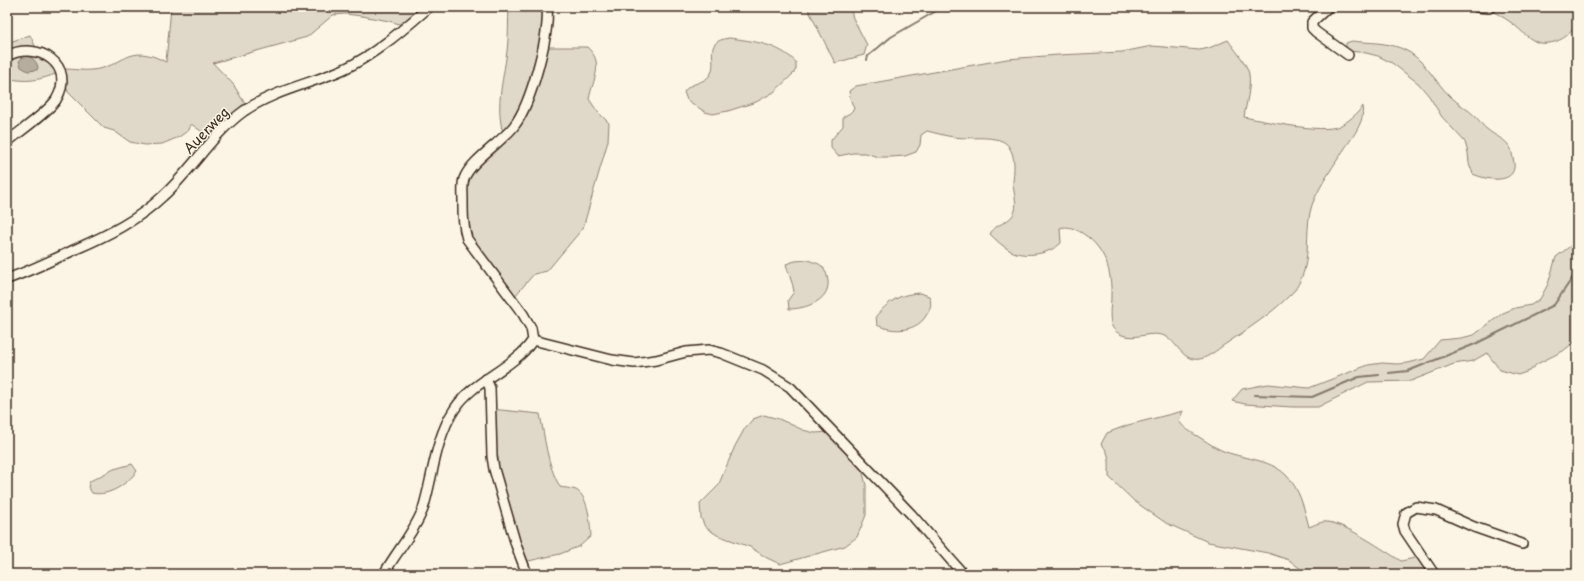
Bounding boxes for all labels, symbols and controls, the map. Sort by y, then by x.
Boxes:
street label: Auerweg [178,102,234,158]

